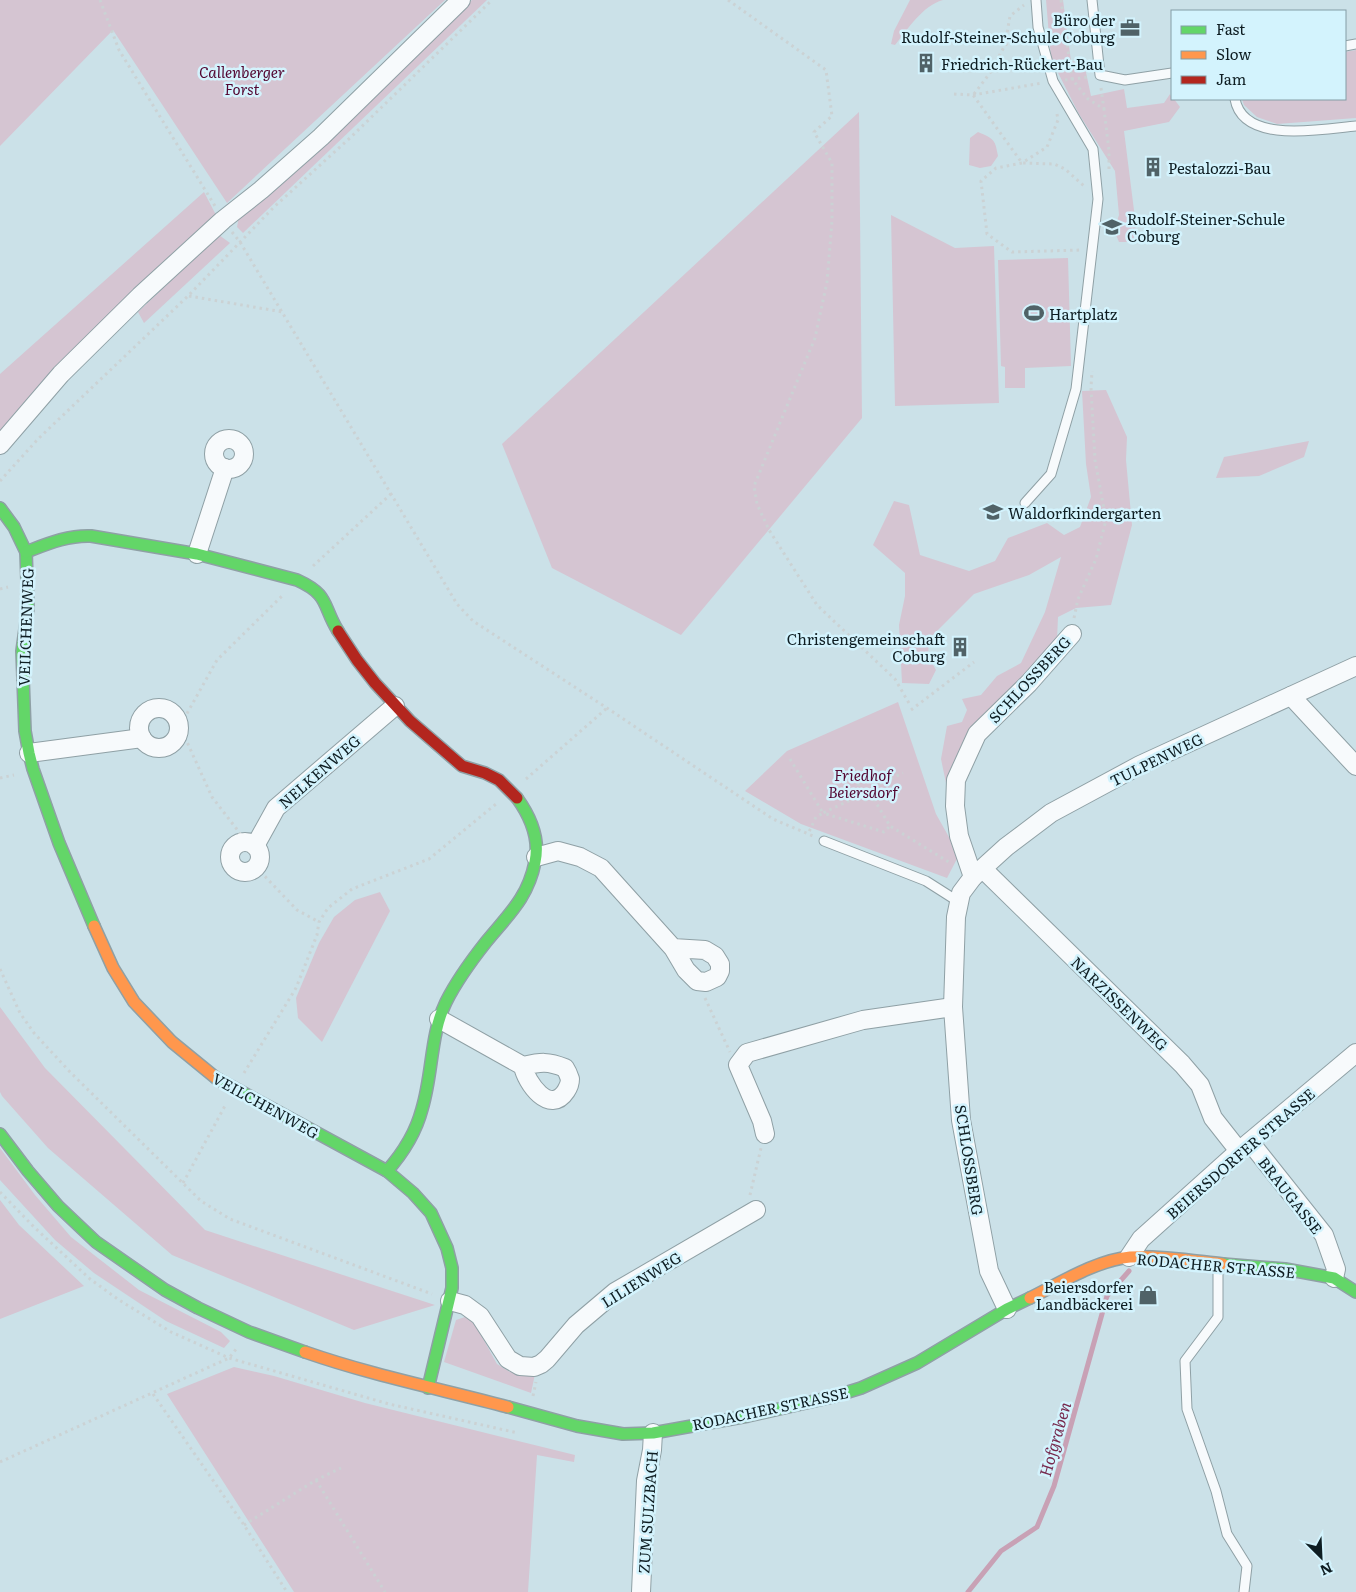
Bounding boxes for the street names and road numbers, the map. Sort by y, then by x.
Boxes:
street label: VEILCHENWEG [11,567,39,687]
street label: SCHLOSSBERG [982,630,1076,728]
street label: TULPENWEG [1106,727,1206,791]
street label: NELKENWEG [273,729,365,813]
street label: NARZISSENWEG [1066,951,1174,1055]
street label: VEILCHENWEG [209,1066,323,1144]
street label: BEIERSDORFER STRASSE [1161,1082,1319,1224]
street label: SCHLOSSBERG [950,1103,990,1217]
street label: BRAUGASSE [1253,1151,1329,1239]
street label: LILIENWEG [596,1245,686,1313]
street label: RODACHER STRASSE [1136,1247,1296,1283]
street label: RODACHER STRASSE [690,1380,850,1436]
street label: ZUM SULZBACH [631,1450,663,1574]

